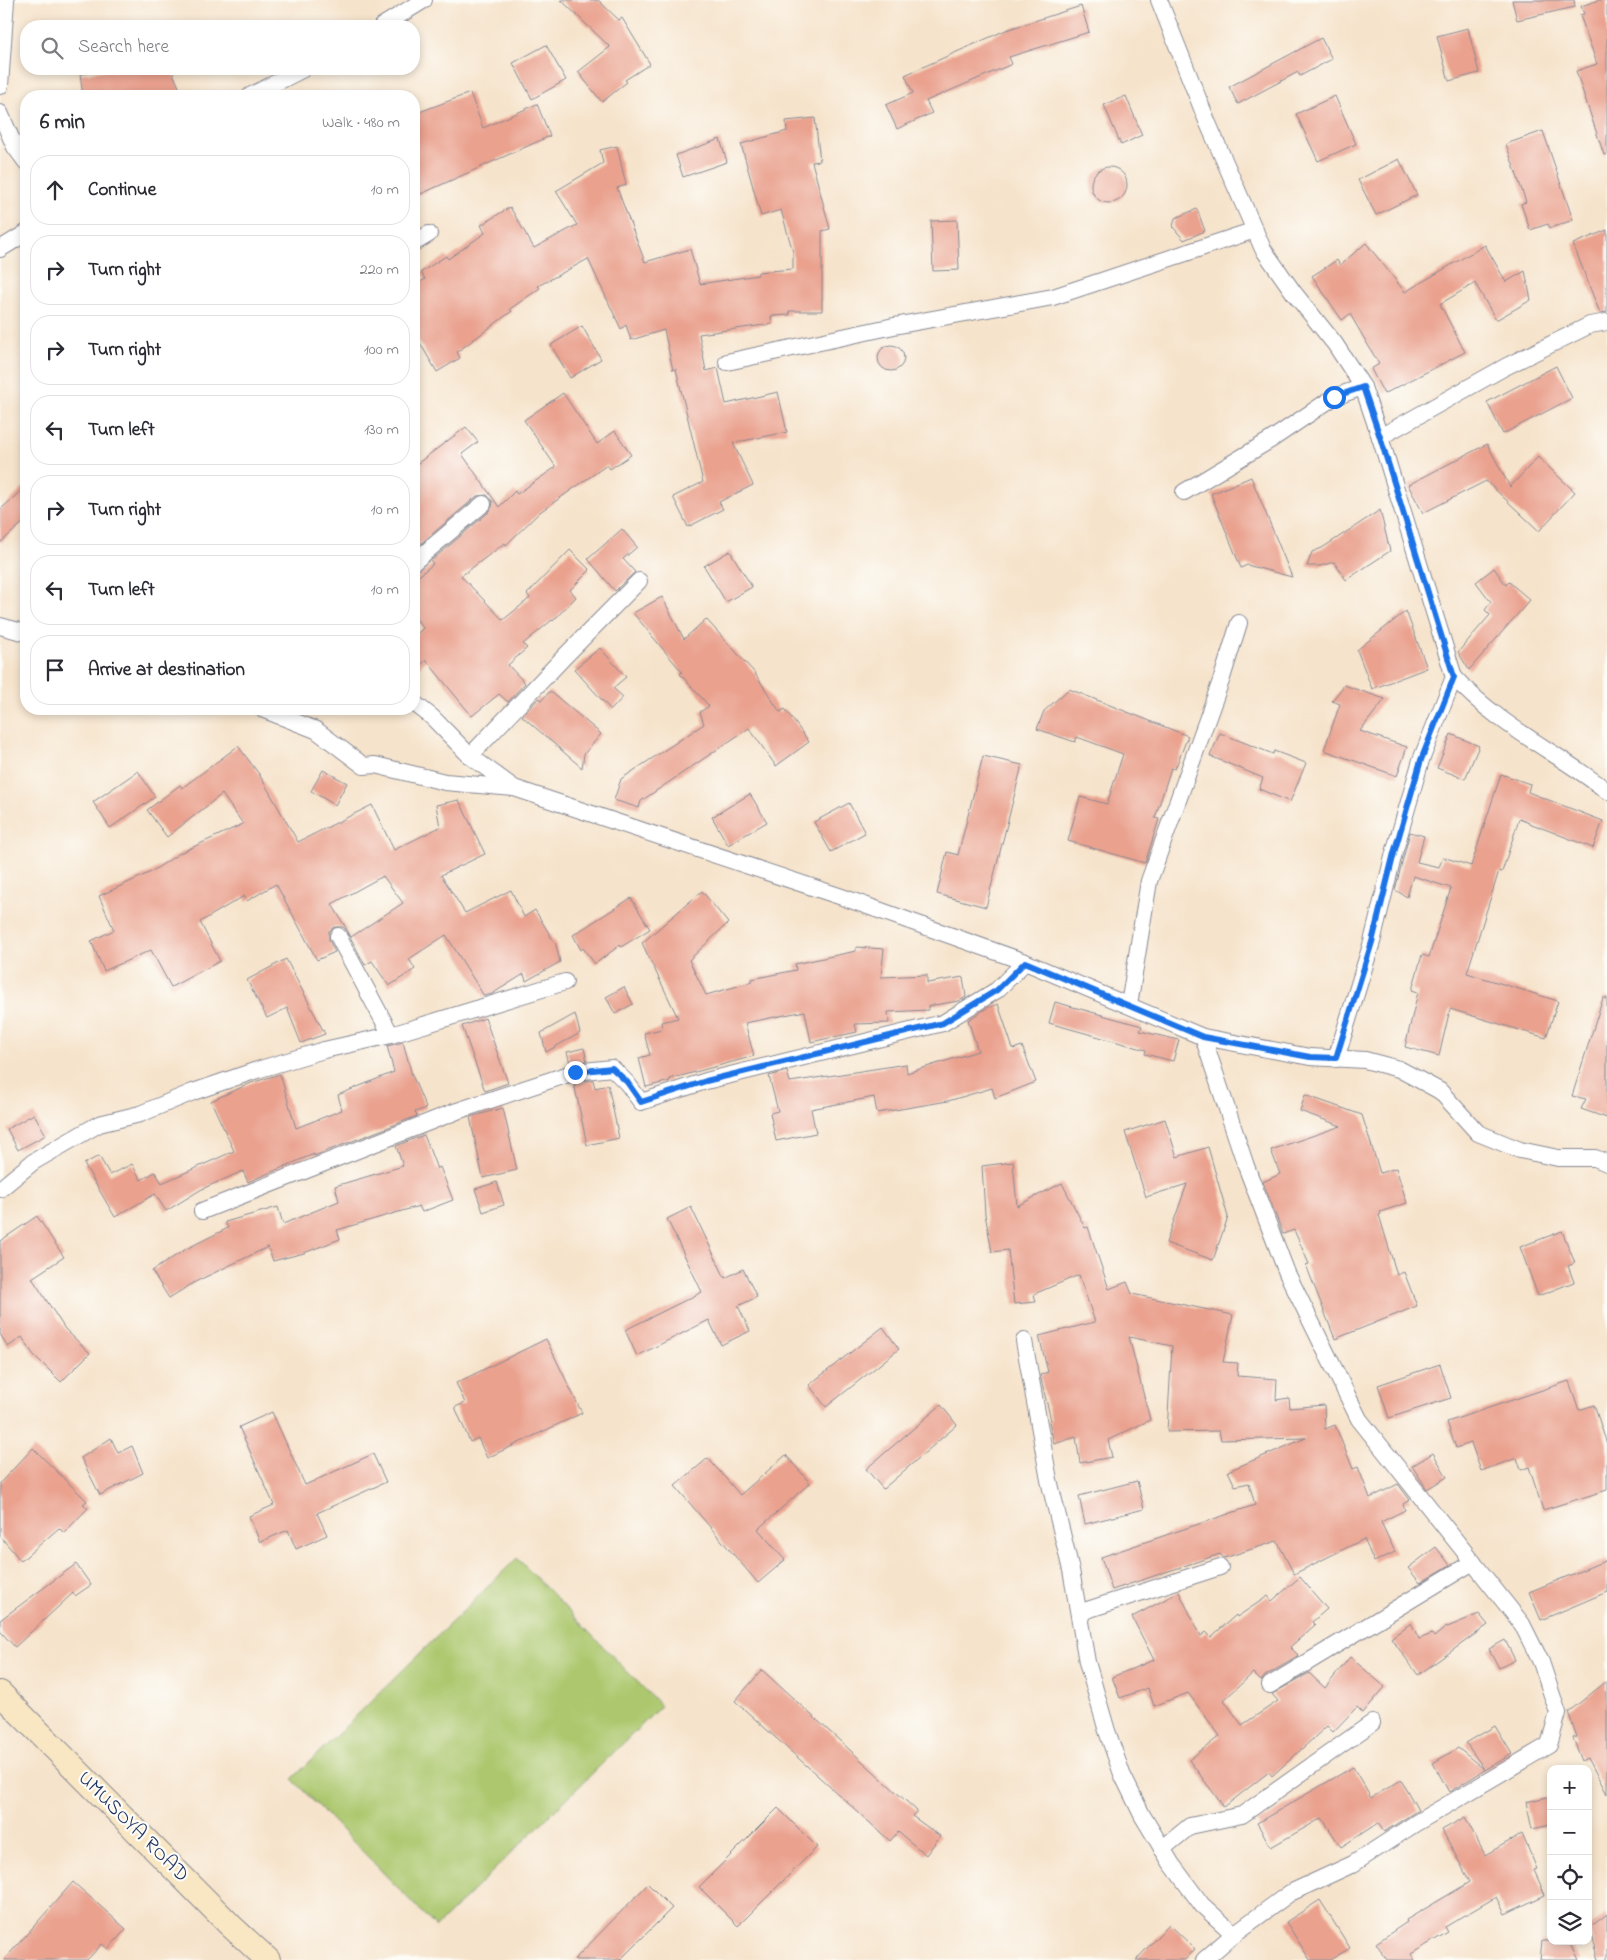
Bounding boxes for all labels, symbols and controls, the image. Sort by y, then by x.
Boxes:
search box [20,20,420,75]
icon: search [38,34,66,62]
text: Search here [78,34,169,61]
text: 6 min [40,108,85,138]
text: Walk · 480 m [322,111,400,135]
icon: ahead [41,176,69,204]
text: Continue [88,177,156,204]
text: 10 m [371,178,399,202]
icon: right [41,256,69,284]
text: Turn right [88,257,161,284]
text: 220 m [360,258,399,282]
icon: right [41,336,69,364]
text: Turn right [88,337,161,364]
text: 100 m [364,338,399,362]
route start [1323,386,1346,409]
icon: left [41,416,69,444]
text: Turn left [88,417,155,444]
text: 130 m [364,418,399,442]
icon: right [41,496,69,524]
text: Turn right [88,497,161,524]
text: 10 m [371,498,399,522]
icon: left [41,576,69,604]
text: Turn left [88,577,155,604]
text: 10 m [371,578,399,602]
icon: arrive [41,656,69,684]
text: Arrive at destination [88,657,245,684]
route end [564,1061,587,1084]
street label: UMUSOYA ROAD [70,1764,196,1890]
map controls [1547,1765,1592,1945]
button: + [1547,1765,1592,1810]
button: − [1547,1810,1592,1855]
button: locate [1547,1855,1592,1900]
button: layers [1547,1900,1592,1945]

